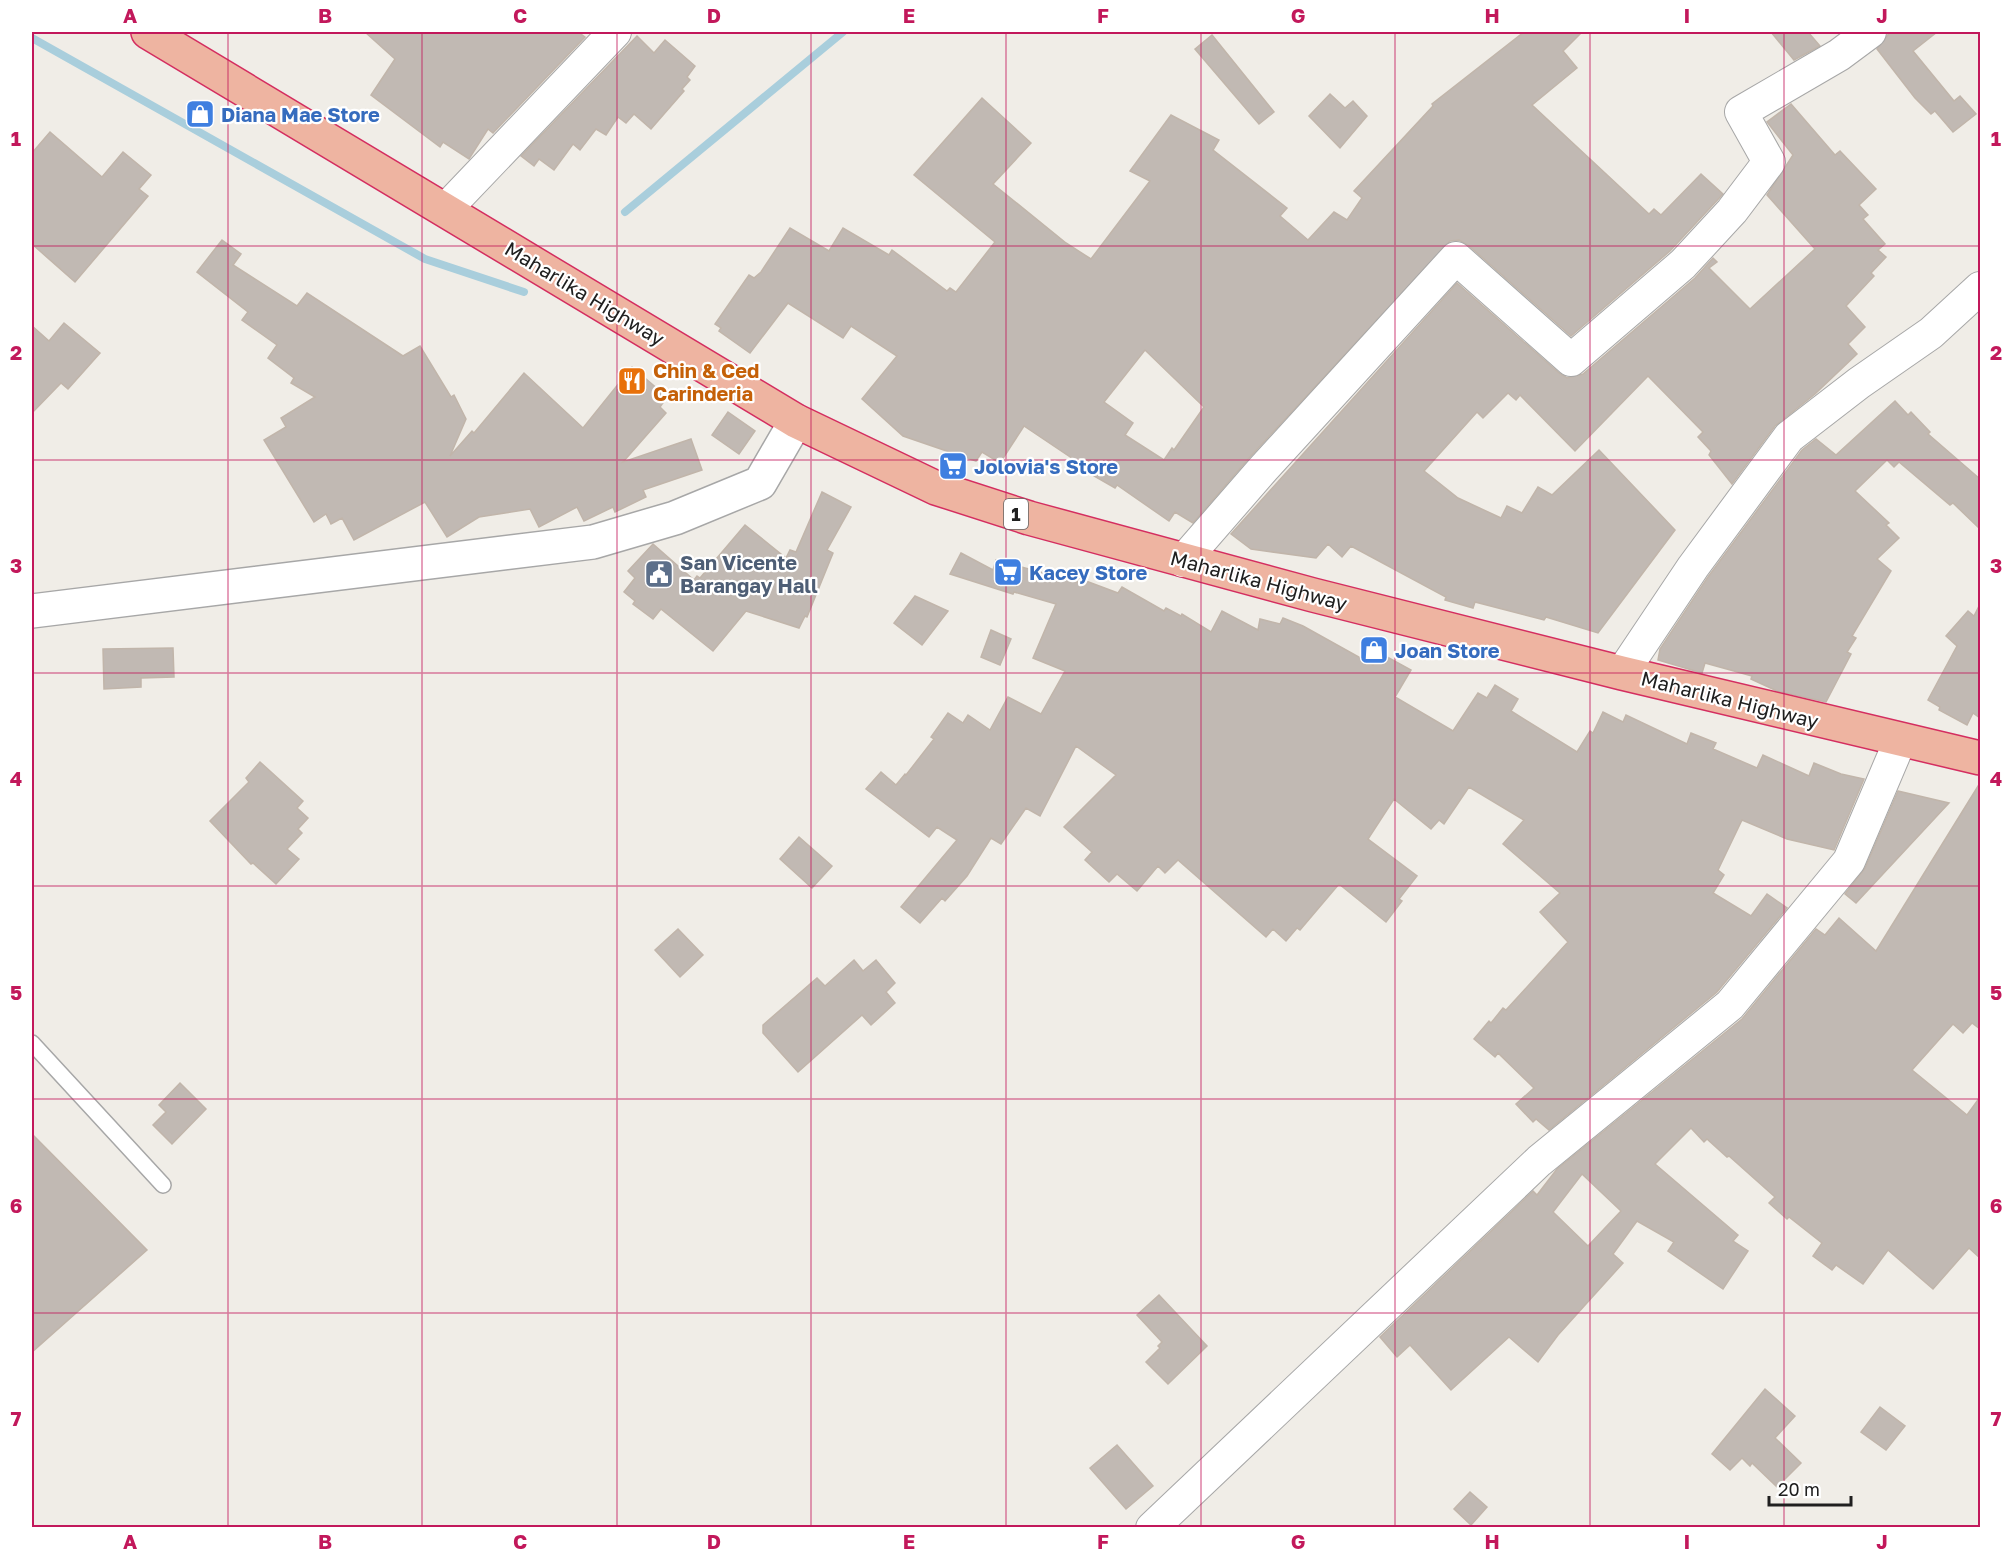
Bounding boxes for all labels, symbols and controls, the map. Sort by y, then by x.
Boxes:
text: A [123,3,137,27]
text: B [318,3,332,27]
text: C [513,3,527,27]
text: D [707,3,721,27]
text: E [903,3,915,27]
text: F [1097,3,1109,27]
text: G [1291,3,1305,27]
text: H [1484,3,1500,27]
text: I [1684,3,1690,27]
text: J [1876,3,1888,27]
shop icon: Diana Mae Store [184,98,216,130]
place label: Diana Mae Store [221,102,380,126]
text: 1 [11,126,21,150]
text: 1 [1991,126,2001,150]
street label: Maharlika Highway [501,236,669,350]
text: 2 [10,340,22,364]
text: 2 [1990,340,2002,364]
place label: Chin & Ced Carinderia [653,358,759,405]
restaurant icon: Chin & Ced Carinderia [616,365,648,397]
supermarket icon: Jolovia's Store [937,450,969,482]
place label: Jolovia's Store [974,454,1118,478]
road number: 1 [1004,499,1028,529]
street label: Maharlika Highway [1168,545,1350,615]
place label: San Vicente Barangay Hall [680,550,818,597]
text: 3 [10,553,22,577]
text: 3 [1990,553,2002,577]
supermarket icon: Kacey Store [992,556,1024,588]
public building icon: San Vicente Barangay Hall [643,558,675,590]
place label: Kacey Store [1029,560,1147,584]
shop icon: Joan Store [1358,634,1390,666]
place label: Joan Store [1395,638,1500,662]
street label: Maharlika Highway [1639,665,1821,733]
text: 4 [10,766,22,790]
text: 4 [1990,766,2002,790]
text: 5 [10,980,22,1004]
text: 5 [1990,980,2002,1004]
text: 6 [10,1193,22,1217]
text: 6 [1990,1193,2002,1217]
text: 7 [11,1406,22,1430]
text: 7 [1991,1406,2002,1430]
scale bar [1769,1469,1852,1507]
text: 20 m [1778,1478,1820,1500]
text: A [123,1529,137,1553]
text: B [318,1529,332,1553]
text: C [513,1529,527,1553]
text: D [707,1529,721,1553]
text: E [903,1529,915,1553]
text: F [1097,1529,1109,1553]
text: G [1291,1529,1305,1553]
text: H [1484,1529,1500,1553]
text: I [1684,1529,1690,1553]
text: J [1876,1529,1888,1553]

